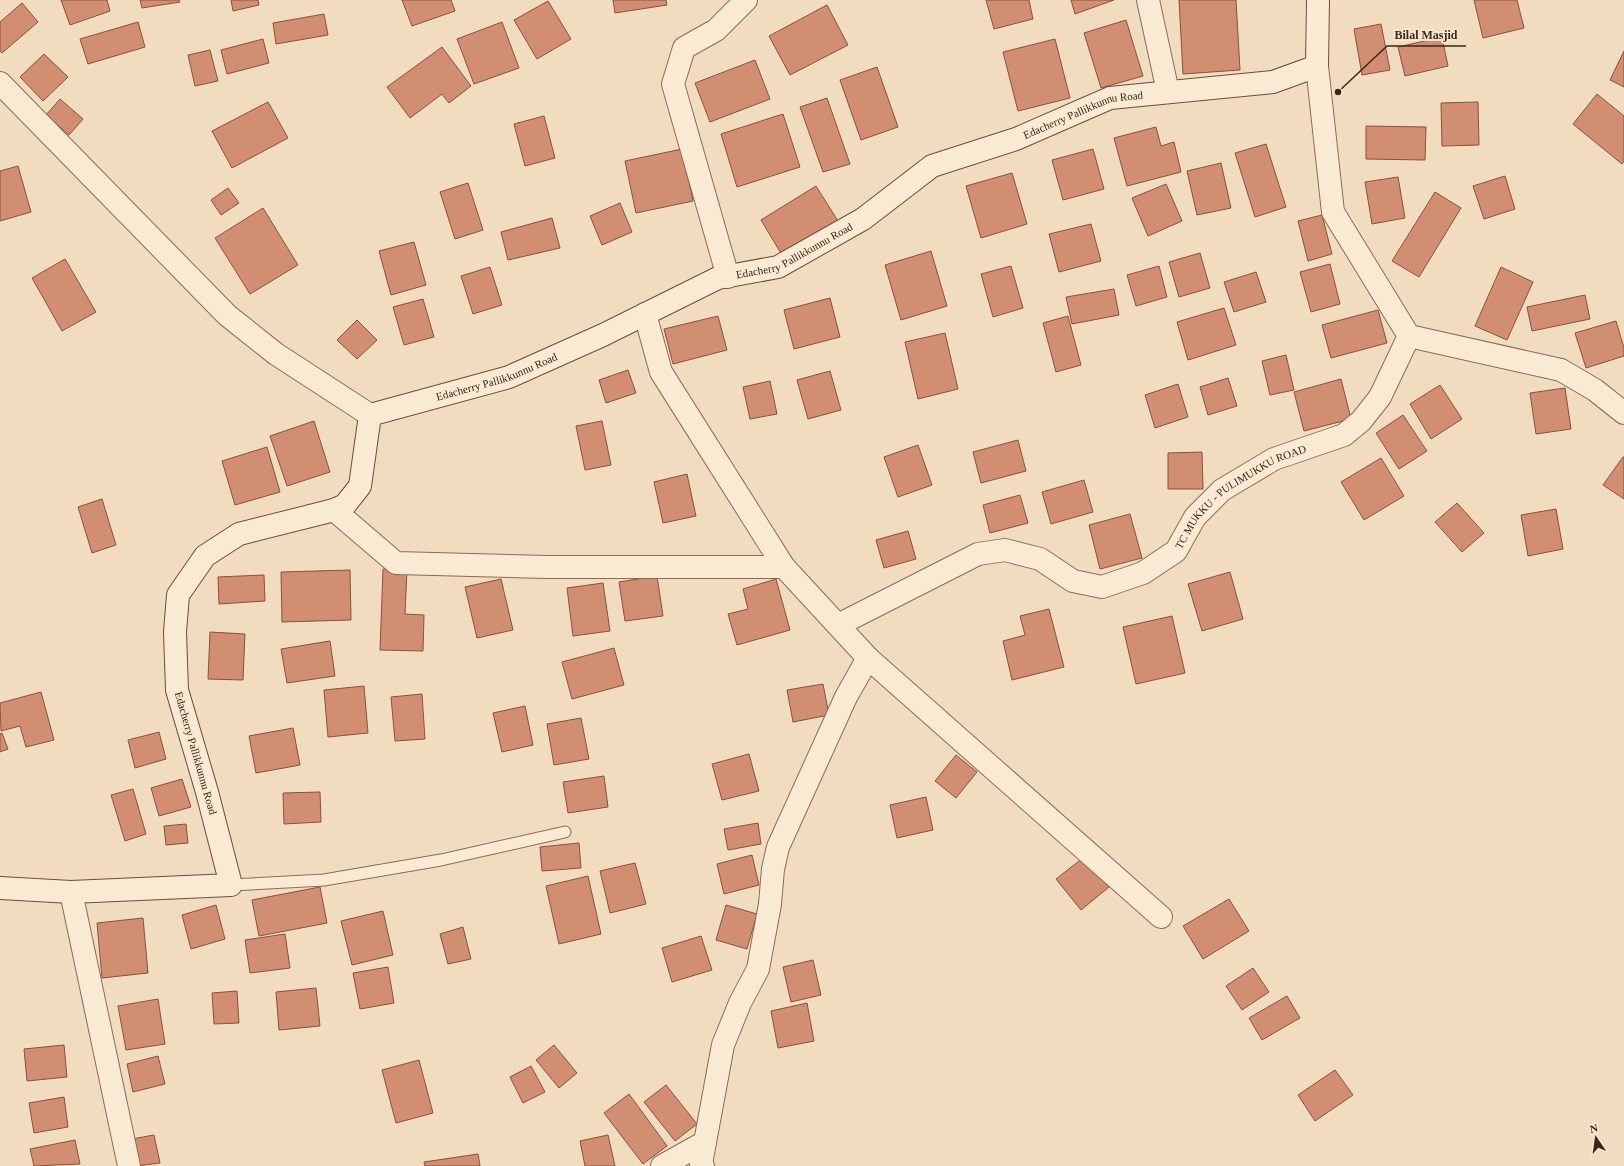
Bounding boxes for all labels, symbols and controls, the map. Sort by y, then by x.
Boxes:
callout: Bilal Masjid [1387,22,1466,46]
text: Bilal Masjid [1394,28,1458,42]
street label: Edacherry Pallikkunnu Road [1021,89,1144,141]
street label: Edacherry Pallikkunnu Road [735,220,855,281]
street label: Edacherry Pallikkunnu Road [435,350,559,403]
street label: TC MUKKU - PULIMUKKU ROAD [1172,442,1308,551]
street label: Edacherry Pallikkunnu Road [173,690,219,816]
north arrow [1576,1118,1616,1158]
text: N [1589,1122,1599,1135]

